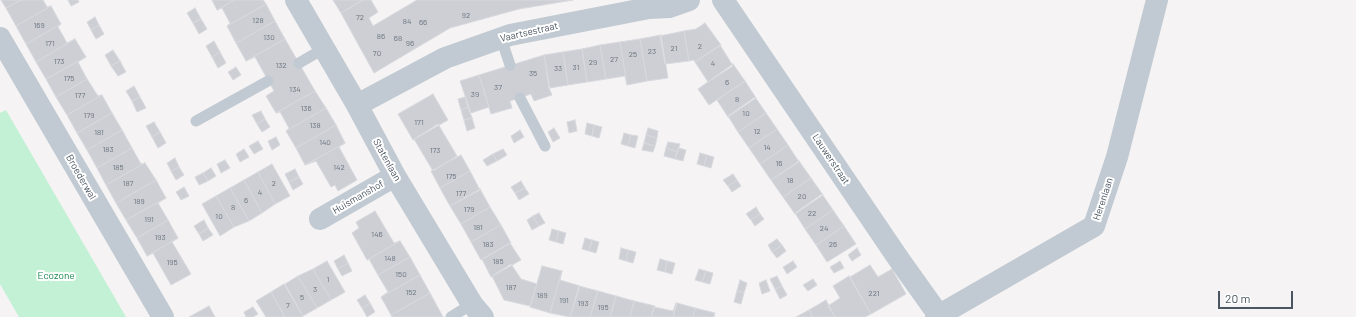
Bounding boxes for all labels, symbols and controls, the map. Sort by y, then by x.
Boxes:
house number: 92 [462,10,470,20]
house number: 72 [356,12,364,22]
house number: 128 [252,15,264,25]
house number: 84 [403,16,411,26]
house number: 66 [419,17,427,27]
house number: 169 [33,20,45,30]
street label: Vaartsestraat [499,20,559,44]
house number: 86 [377,31,385,41]
house number: 130 [263,32,275,42]
house number: 68 [394,33,402,43]
house number: 171 [45,38,55,48]
house number: 96 [406,38,414,48]
house number: 2 [698,41,702,51]
house number: 21 [671,43,677,53]
house number: 23 [648,46,656,56]
house number: 70 [373,48,381,58]
house number: 25 [629,49,637,59]
house number: 27 [610,54,618,64]
house number: 173 [54,56,64,66]
house number: 29 [589,57,597,67]
house number: 4 [711,58,715,68]
house number: 132 [275,60,287,70]
house number: 31 [573,62,579,72]
house number: 33 [554,63,562,73]
house number: 35 [529,68,537,78]
house number: 175 [64,73,74,83]
house number: 6 [725,77,729,87]
house number: 37 [494,82,502,92]
house number: 134 [289,84,301,94]
house number: 39 [471,89,479,99]
house number: 177 [75,90,85,100]
house number: 8 [735,94,739,104]
house number: 136 [300,103,312,113]
house number: 10 [742,108,750,118]
house number: 179 [84,110,94,120]
house number: 171 [414,117,424,127]
house number: 138 [309,120,321,130]
house number: 12 [753,126,761,136]
house number: 181 [94,127,104,137]
street label: Lauwerstraat [810,132,852,186]
house number: 140 [319,137,331,147]
street label: Statenlaan [370,137,404,183]
house number: 14 [763,142,771,152]
house number: 183 [102,144,114,154]
house number: 173 [430,145,440,155]
street label: Broederwal [63,152,99,202]
house number: 16 [776,158,782,168]
house number: 185 [112,162,124,172]
house number: 142 [333,162,345,172]
house number: 175 [446,171,456,181]
house number: 18 [787,175,793,185]
street label: Herenlaan [1090,176,1116,222]
house number: 187 [123,178,133,188]
house number: 2 [272,178,276,188]
street label: Huismanshof [330,178,386,216]
house number: 4 [258,187,262,197]
house number: 177 [456,188,466,198]
house number: 20 [798,191,806,201]
house number: 6 [244,195,248,205]
house number: 189 [133,196,145,206]
house number: 8 [231,202,235,212]
house number: 179 [464,204,474,214]
house number: 22 [808,208,816,218]
house number: 10 [215,211,223,221]
house number: 191 [144,214,154,224]
house number: 181 [473,222,483,232]
house number: 24 [820,223,828,233]
house number: 146 [371,229,383,239]
house number: 193 [154,232,166,242]
house number: 183 [482,239,494,249]
house number: 26 [829,239,837,249]
house number: 148 [384,253,396,263]
house number: 185 [492,256,504,266]
house number: 195 [166,257,178,267]
house number: 150 [395,269,407,279]
park label: Ecozone [37,270,75,282]
house number: 1 [327,274,329,284]
house number: 187 [506,282,516,292]
scale bar [1220,283,1295,309]
house number: 3 [313,284,317,294]
house number: 152 [405,287,417,297]
house number: 221 [868,288,880,298]
house number: 189 [536,290,548,300]
text: 20 m [1225,291,1251,305]
house number: 5 [300,292,304,302]
house number: 191 [559,295,569,305]
house number: 193 [577,298,589,308]
house number: 7 [286,300,290,310]
house number: 195 [597,302,609,312]

